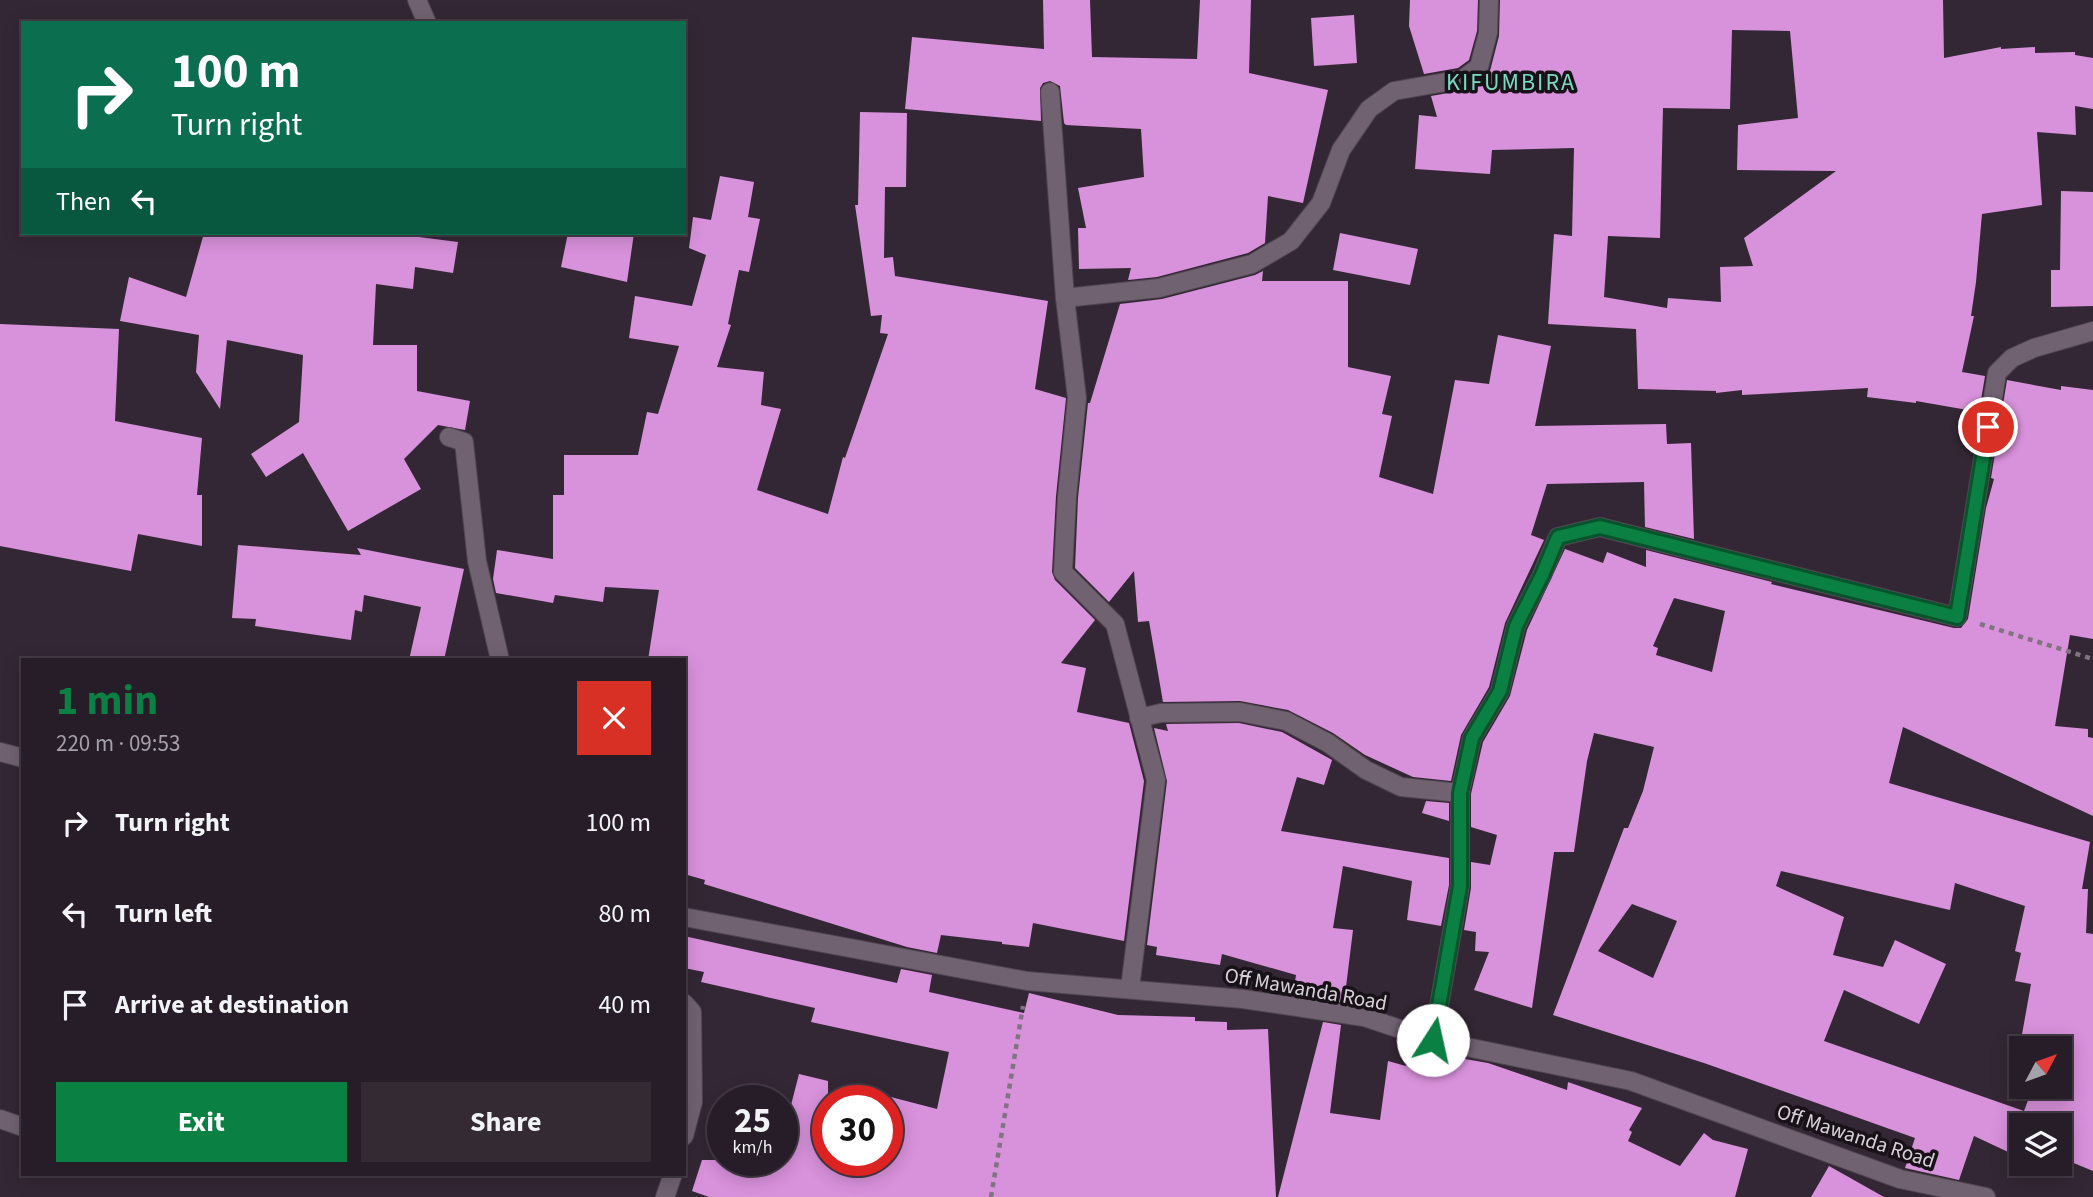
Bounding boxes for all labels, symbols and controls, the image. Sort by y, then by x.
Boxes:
text: 100 m [171,37,300,107]
icon: right [56,49,147,140]
district label: KIFUMBIRA [1446,65,1576,100]
text: Turn right [171,102,302,148]
icon: left [125,182,163,220]
text: Then [56,183,111,220]
pin [1958,397,2018,457]
icon: arrive [1969,408,2007,446]
text: 1 min [56,671,158,731]
button: close [577,681,651,755]
text: 220 m · 09:53 [56,727,180,760]
icon: right [56,804,94,842]
text: Turn right [115,804,230,841]
text: 100 m [585,804,651,841]
icon: left [56,895,94,933]
text: Turn left [115,895,212,932]
text: 80 m [598,895,651,932]
street label: Off Mawanda Road [1222,960,1390,1018]
icon: arrive [56,986,94,1024]
text: Arrive at destination [115,986,349,1023]
text: 40 m [598,986,651,1023]
position arrow [1396,1003,1470,1077]
north arrow [2009,1036,2072,1099]
map controls [2009,1036,2072,1176]
button: Exit [56,1082,347,1162]
button: Share [361,1082,651,1162]
speed limit sign: 30 [812,1085,903,1176]
text: 25 [734,1096,771,1146]
street label: Off Mawanda Road [1773,1096,1939,1176]
button: layers [2009,1113,2072,1176]
text: km/h [733,1135,772,1160]

